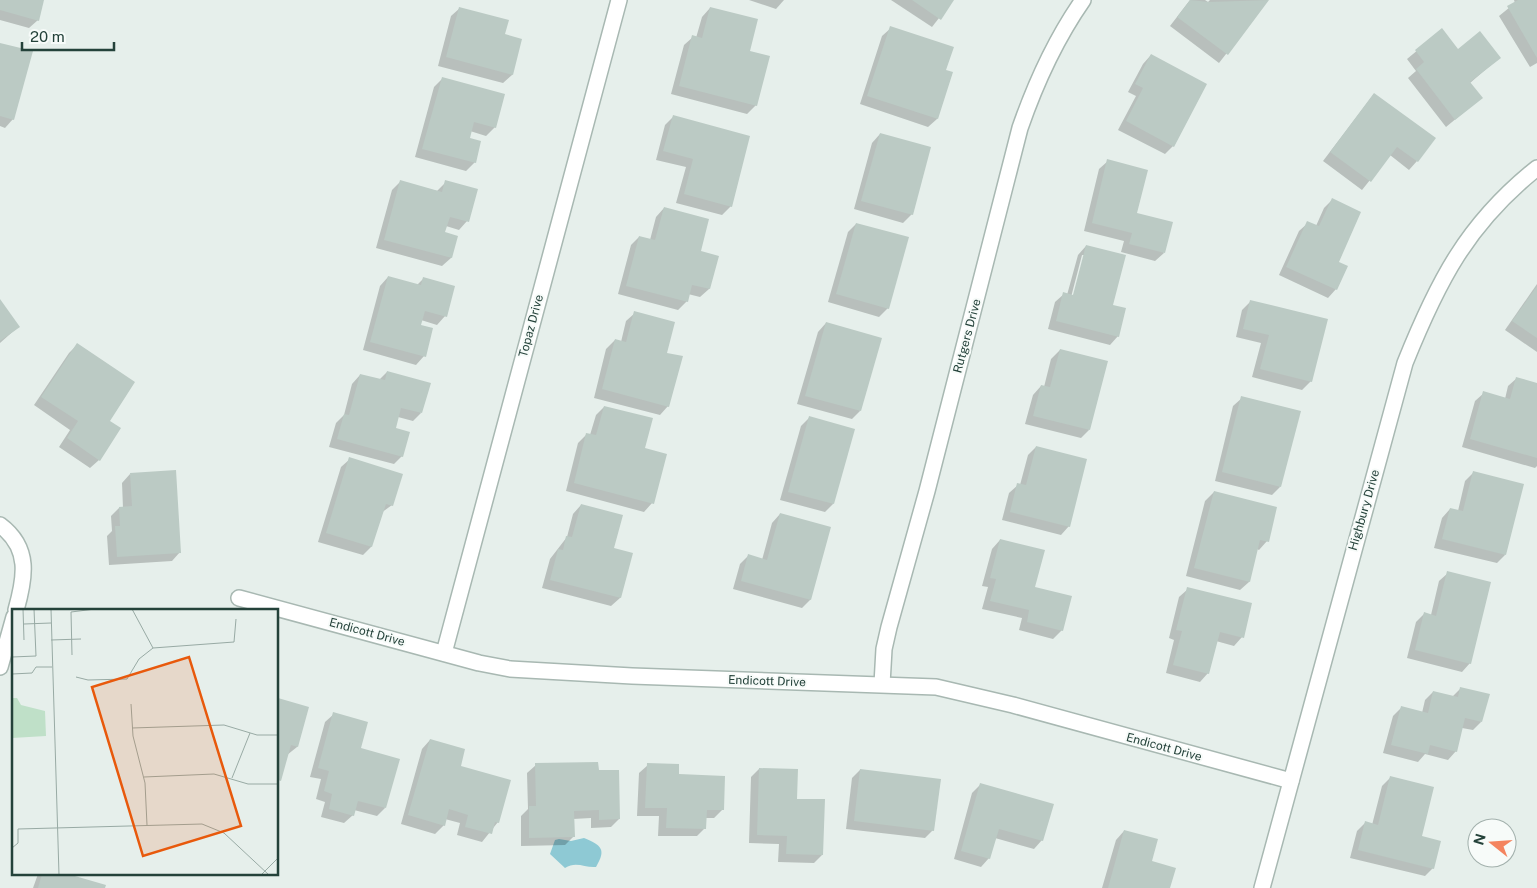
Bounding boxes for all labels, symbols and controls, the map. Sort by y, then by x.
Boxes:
scale bar [22,20,115,52]
text: 20 m [30,28,65,45]
street label: Topaz Drive [516,293,546,359]
street label: Rutgers Drive [950,297,984,375]
street label: Highbury Drive [1346,468,1382,552]
inset map [12,609,279,876]
street label: Endicott Drive [328,615,407,649]
street label: Endicott Drive [728,673,806,689]
street label: Endicott Drive [1125,730,1204,764]
north arrow [1467,818,1517,868]
text: N [1470,832,1489,847]

